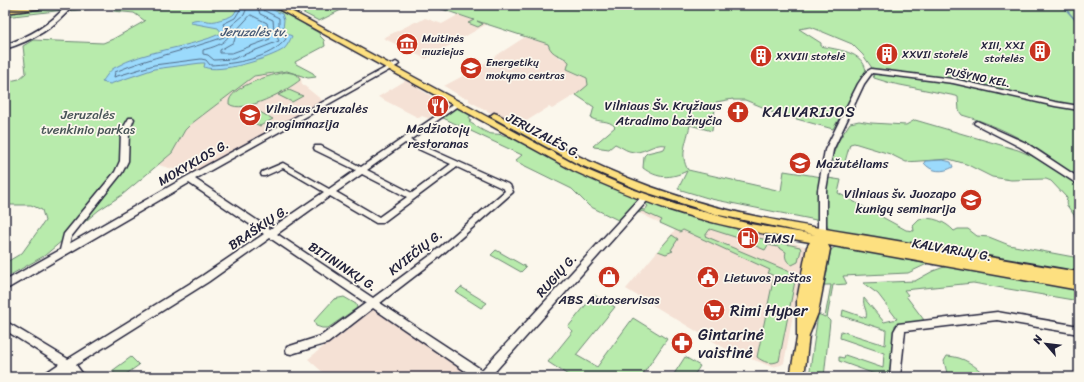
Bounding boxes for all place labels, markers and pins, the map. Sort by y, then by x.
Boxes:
place label: Muitinės muziejus [422,29,465,61]
museum icon: Muitinės muziejus [394,31,420,57]
place label: XIII, XXI stotelės [980,36,1025,68]
building icon: XIII, XXI stotelės [1027,38,1053,64]
building icon: XXVII stotelė [874,41,900,67]
building icon: XXVIII stotelė [748,43,774,69]
place label: XXVII stotelė [901,45,968,64]
place label: XXVIII stotelė [775,47,846,66]
place label: Energetikų mokymo centras [486,53,565,85]
school or university icon: Energetikų mokymo centras [458,55,484,81]
restaurant icon: Medžiotojų restoranas [425,93,451,119]
place label: Vilniaus Šv. Kryžiaus Atradimo bažnyčia [605,94,723,132]
place label: Vilniaus Jeruzalės progimnazija [265,97,369,135]
church icon: Vilniaus Šv. Kryžiaus Atradimo bažnyčia [725,99,751,125]
school or university icon: Vilniaus Jeruzalės progimnazija [237,102,263,128]
place label: Medžiotojų restoranas [406,117,470,155]
school or university icon: Mažutėliams [787,150,813,176]
place label: Mažutėliams [816,152,889,175]
place label: Vilniaus šv. Juozapo kunigų seminarija [844,182,956,220]
school or university icon: Vilniaus šv. Juozapo kunigų seminarija [958,187,984,213]
fuel station icon: EMSI [735,225,761,251]
place label: EMSI [764,227,794,250]
shop icon: ABS Autoservisas [596,264,622,290]
public building icon: Lietuvos paštas [695,264,721,290]
place label: Lietuvos paštas [724,266,812,289]
place label: ABS Autoservisas [557,288,660,311]
place label: Rimi Hyper [730,296,809,325]
supermarket icon: Rimi Hyper [701,297,727,323]
place label: Gintarinė vaistinė [698,320,764,367]
pharmacy icon: Gintarinė vaistinė [669,330,695,356]

